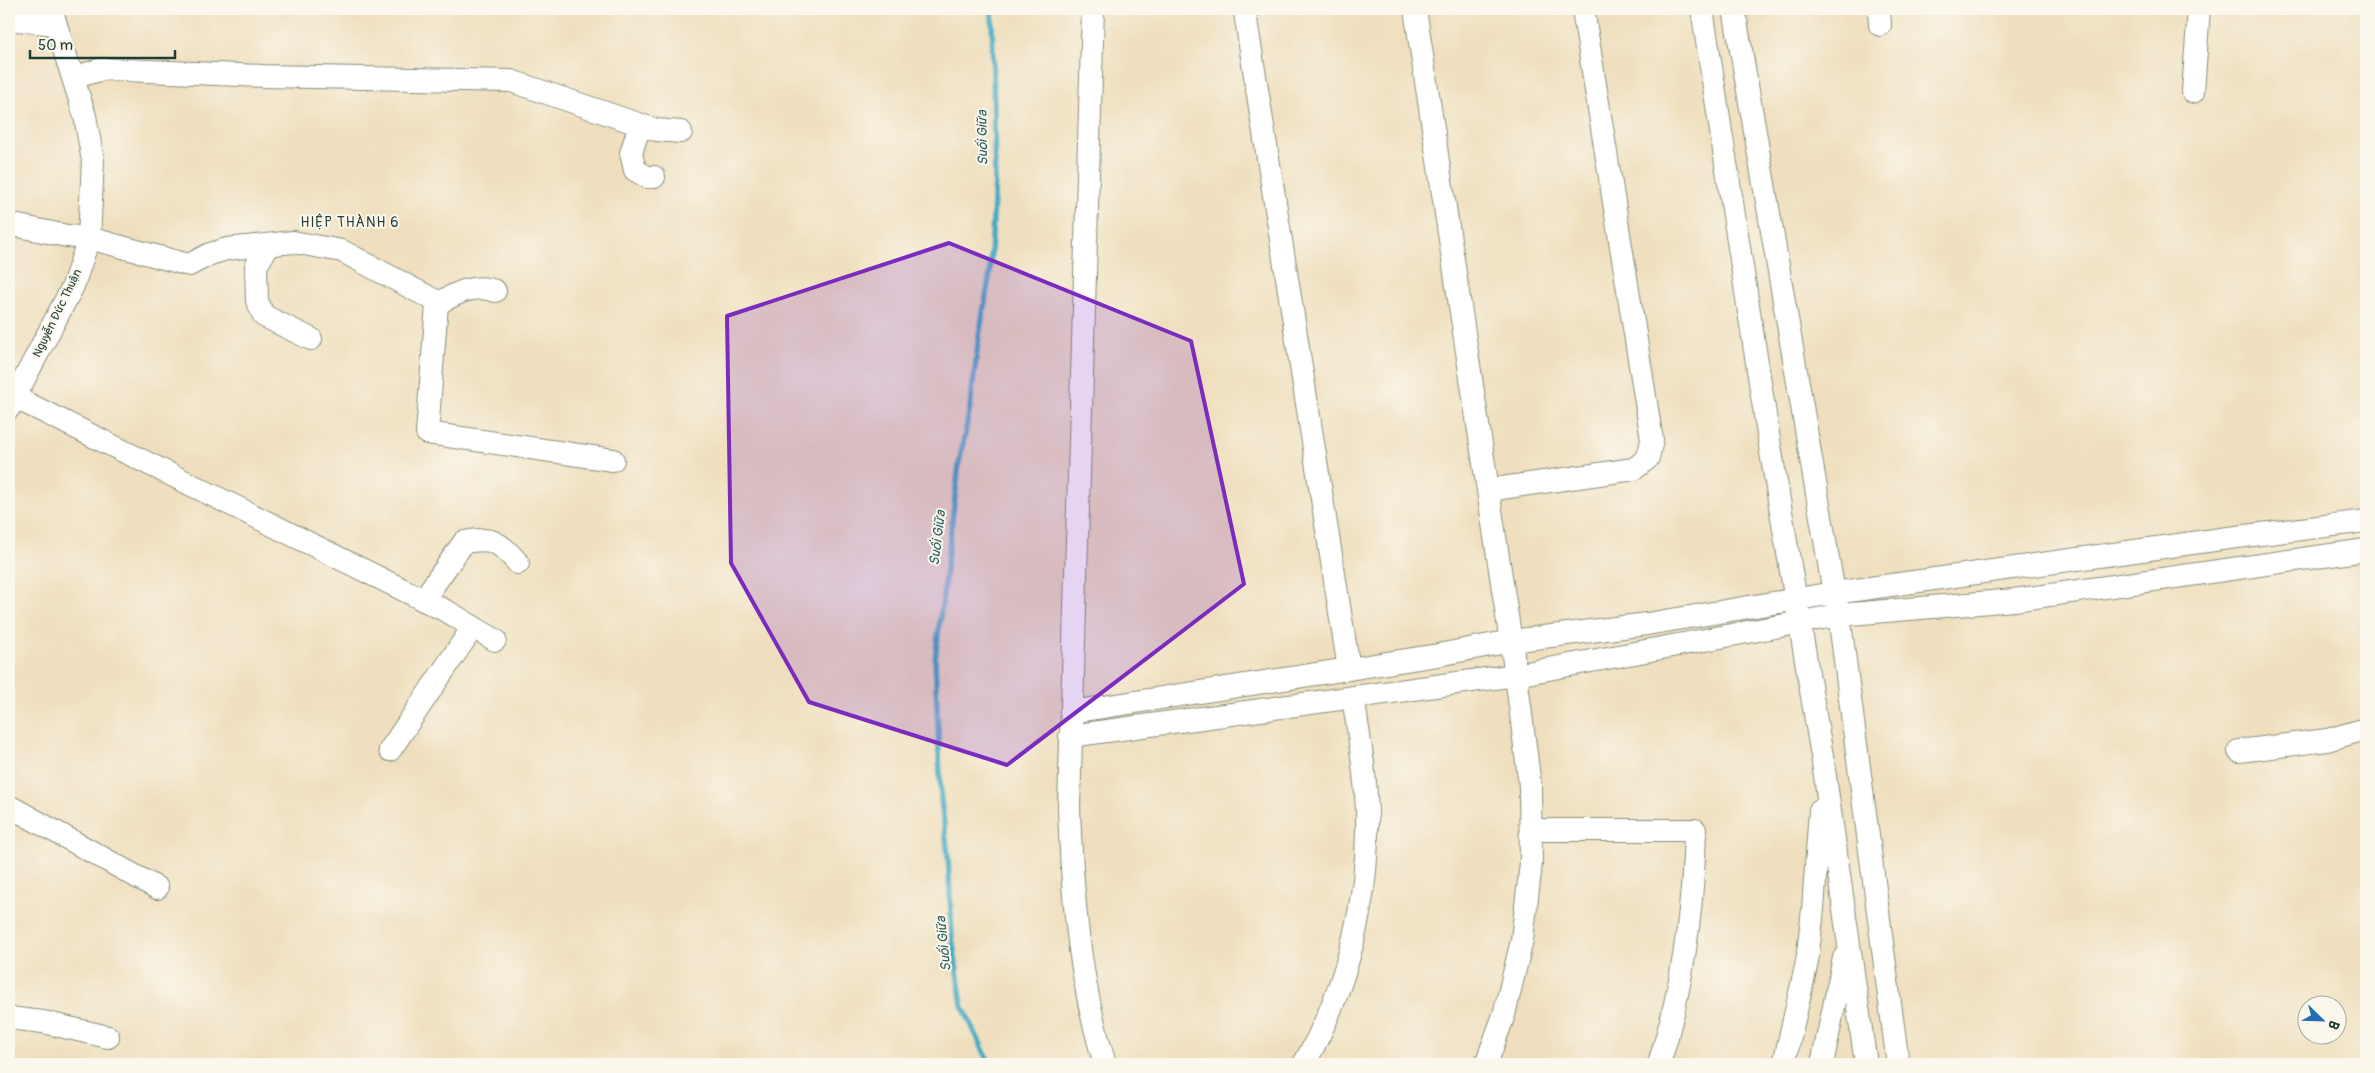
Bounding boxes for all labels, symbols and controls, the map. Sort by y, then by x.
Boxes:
scale bar [30,28,175,60]
text: 50 m [38,36,73,55]
water label: Suối Giữa [973,109,991,166]
district label: HIỆP THÀNH 6 [301,213,399,231]
street label: Nguyễn Đức Thuận [29,266,85,360]
water label: Suối Giữa [926,508,949,567]
water label: Suối Giữa [932,914,955,972]
north arrow [2298,996,2348,1046]
text: B [2324,1018,2343,1032]

